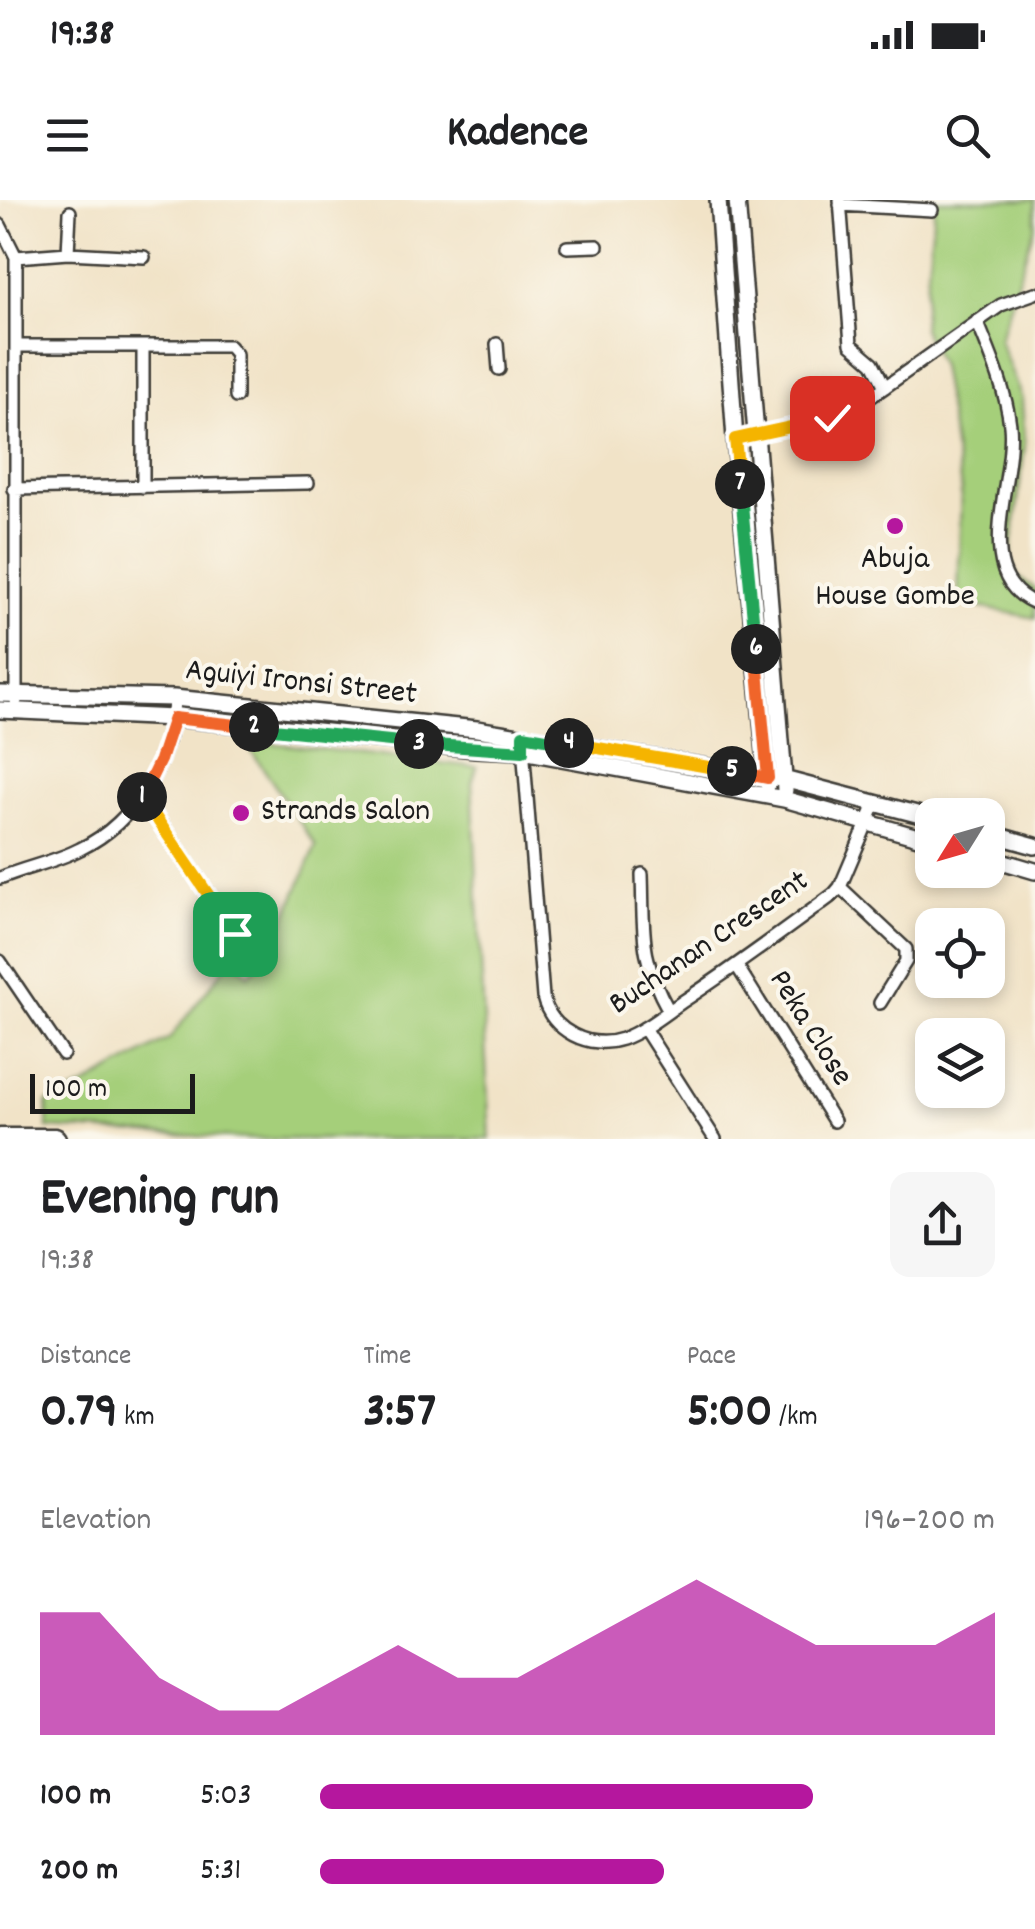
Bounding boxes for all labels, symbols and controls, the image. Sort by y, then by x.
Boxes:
text: 19:38 [50,8,114,63]
text: Kadence [447,103,588,167]
icon: menu [40,108,95,163]
icon: search [940,108,995,163]
pin [790,376,875,461]
icon: check [805,391,860,446]
pin: 7 [715,459,765,509]
text: 7 [735,464,745,504]
marker: Abuja House Gombe [884,515,906,537]
place label: Abuja House Gombe [815,538,975,621]
pin: 6 [731,624,781,674]
text: 6 [749,629,763,669]
street label: Aguiyi Ironsi Street [183,649,419,719]
pin: 2 [229,702,279,752]
text: 2 [248,707,260,747]
pin: 4 [544,718,594,768]
pin: 3 [394,719,444,769]
text: 4 [563,723,575,763]
text: 3 [413,724,425,764]
pin: 5 [707,746,757,796]
text: 5 [726,751,738,791]
pin: 1 [117,772,167,822]
text: 1 [139,777,145,817]
place label: Strands Salon [261,790,430,836]
north arrow [915,798,1005,888]
map controls [915,798,1005,1108]
marker: Strands Salon [230,802,252,824]
street label: Buchanan Crescent [601,860,819,1028]
pin [193,892,278,977]
icon: arrive [208,907,263,962]
button: locate [915,908,1005,998]
street label: Peka Close [755,962,863,1096]
button: layers [915,1018,1005,1108]
scale bar [30,1069,195,1114]
text: 100 m [45,1071,107,1111]
text: Evening run [40,1162,279,1241]
button: share [890,1172,995,1277]
text: 19:38 [40,1239,94,1285]
text: Distance [40,1338,131,1378]
text: Time [363,1338,411,1378]
text: Pace [687,1338,736,1378]
text: 0.79 [40,1378,118,1450]
text: 3:57 [363,1378,436,1450]
text: 5:00 [687,1378,773,1450]
text: km [118,1399,155,1439]
text: /km [773,1399,818,1439]
text: Elevation [40,1499,151,1545]
text: 196–200 m [864,1499,995,1545]
text: 100 m [40,1774,111,1820]
text: 5:03 [200,1774,252,1820]
text: 200 m [40,1849,118,1895]
text: 5:31 [200,1849,241,1895]

